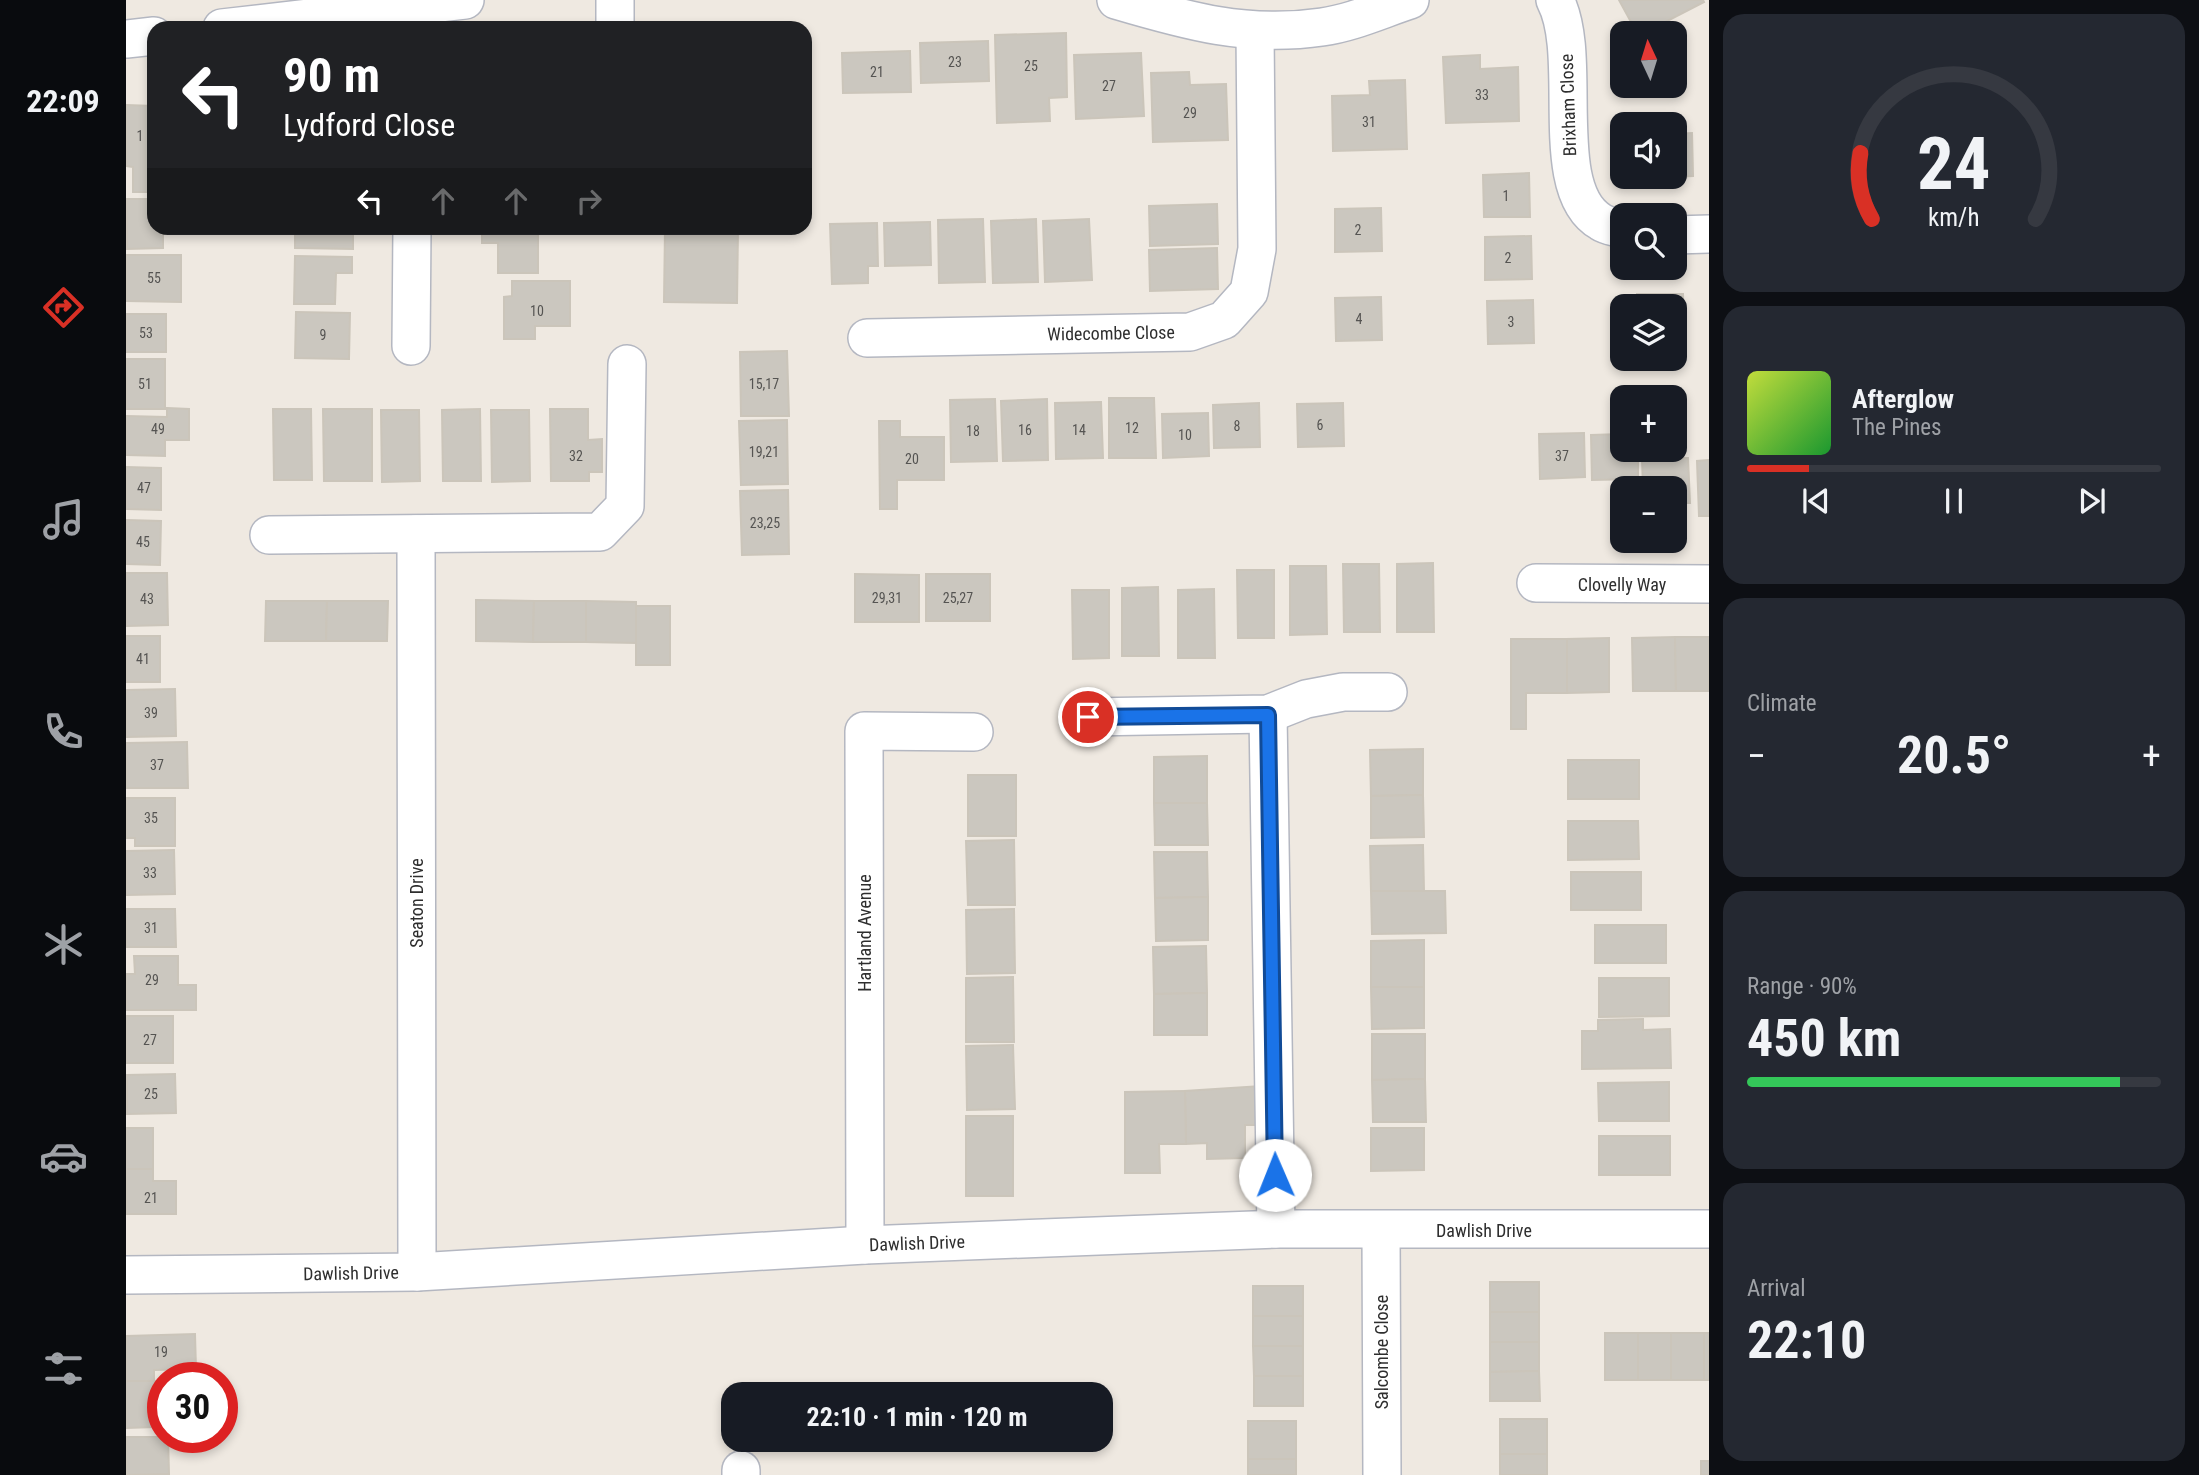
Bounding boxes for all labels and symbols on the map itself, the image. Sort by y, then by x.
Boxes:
north arrow [1610,21,1687,98]
street label: Brixham Close [1556,53,1580,157]
house number: 23 [948,54,962,70]
house number: 25 [1024,58,1038,74]
house number: 21 [870,64,884,80]
house number: 27 [1102,78,1116,94]
house number: 33 [1475,87,1489,103]
house number: 29 [1183,105,1197,121]
house number: 31 [1362,114,1376,130]
house number: 1 [137,128,143,144]
house number: 1 [1503,188,1509,204]
house number: 2 [1355,222,1362,238]
house number: 2 [1505,250,1512,266]
house number: 55 [147,270,161,286]
house number: 10 [530,303,544,319]
house number: 4 [1356,311,1363,327]
house number: 3 [1508,314,1514,330]
street label: Widecombe Close [1047,321,1175,345]
house number: 53 [139,325,153,341]
house number: 9 [320,327,326,343]
house number: 51 [138,376,152,392]
house number: 15,17 [749,376,779,392]
house number: 6 [1317,417,1324,433]
house number: 8 [1234,418,1241,434]
house number: 12 [1125,420,1139,436]
house number: 49 [151,421,165,437]
house number: 16 [1018,422,1032,438]
house number: 14 [1072,422,1086,438]
house number: 18 [966,423,980,439]
house number: 10 [1178,427,1192,443]
house number: 19,21 [749,444,779,460]
house number: 32 [569,448,583,464]
house number: 37 [1555,448,1569,464]
house number: 20 [905,451,919,467]
house number: 47 [137,480,151,496]
house number: 23,25 [750,515,780,531]
house number: 45 [136,534,150,550]
street label: Clovelly Way [1578,574,1667,595]
house number: 29,31 [872,590,902,606]
house number: 25,27 [943,590,973,606]
house number: 43 [140,591,154,607]
house number: 41 [136,651,150,667]
pin [1058,687,1118,747]
house number: 39 [144,705,158,721]
house number: 37 [150,757,164,773]
house number: 35 [144,810,158,826]
street label: Seaton Drive [406,858,427,948]
house number: 33 [143,865,157,881]
street label: Hartland Avenue [854,874,875,992]
house number: 31 [144,920,158,936]
house number: 29 [145,972,159,988]
house number: 27 [143,1032,157,1048]
house number: 25 [144,1086,158,1102]
position arrow [1238,1138,1312,1212]
house number: 21 [144,1190,158,1206]
street label: Dawlish Drive [1436,1220,1532,1241]
street label: Dawlish Drive [869,1231,965,1255]
street label: Dawlish Drive [303,1262,399,1284]
street label: Salcombe Close [1371,1295,1392,1409]
house number: 19 [154,1344,168,1360]
speed limit sign: 30 [147,1362,238,1453]

